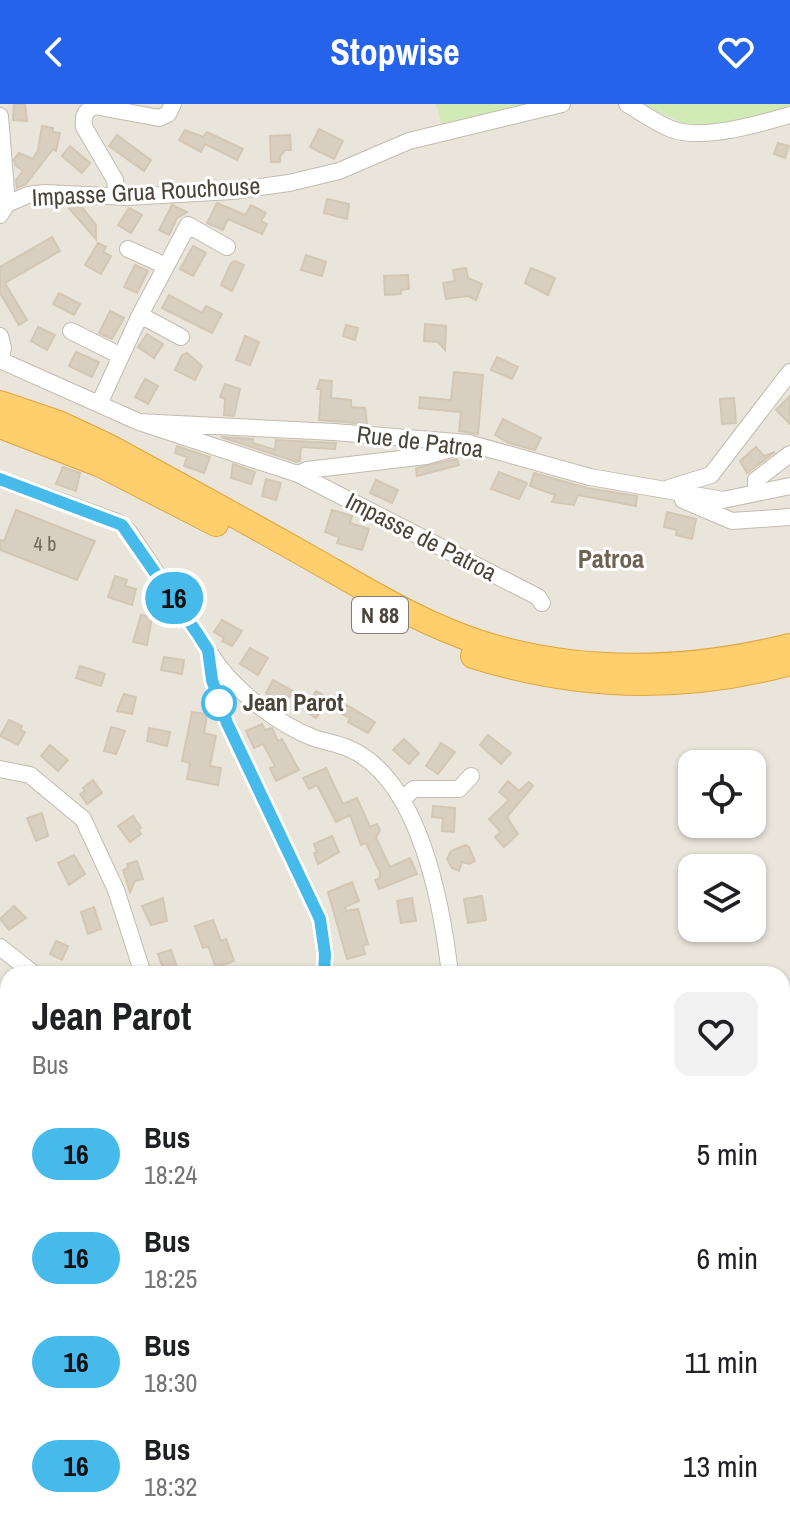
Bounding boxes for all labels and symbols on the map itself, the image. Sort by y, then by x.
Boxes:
street label: Impasse Grua Rouchouse [31,169,261,213]
street label: Rue de Patroa [355,417,485,465]
street label: Impasse de Patroa [341,484,502,588]
house number: 4 b [34,530,56,557]
district label: Patroa [578,541,644,576]
line badge: 16 [138,572,210,624]
road number: N 88 [352,597,408,633]
marker: Jean Parot [202,686,236,720]
place label: Jean Parot [243,686,344,718]

